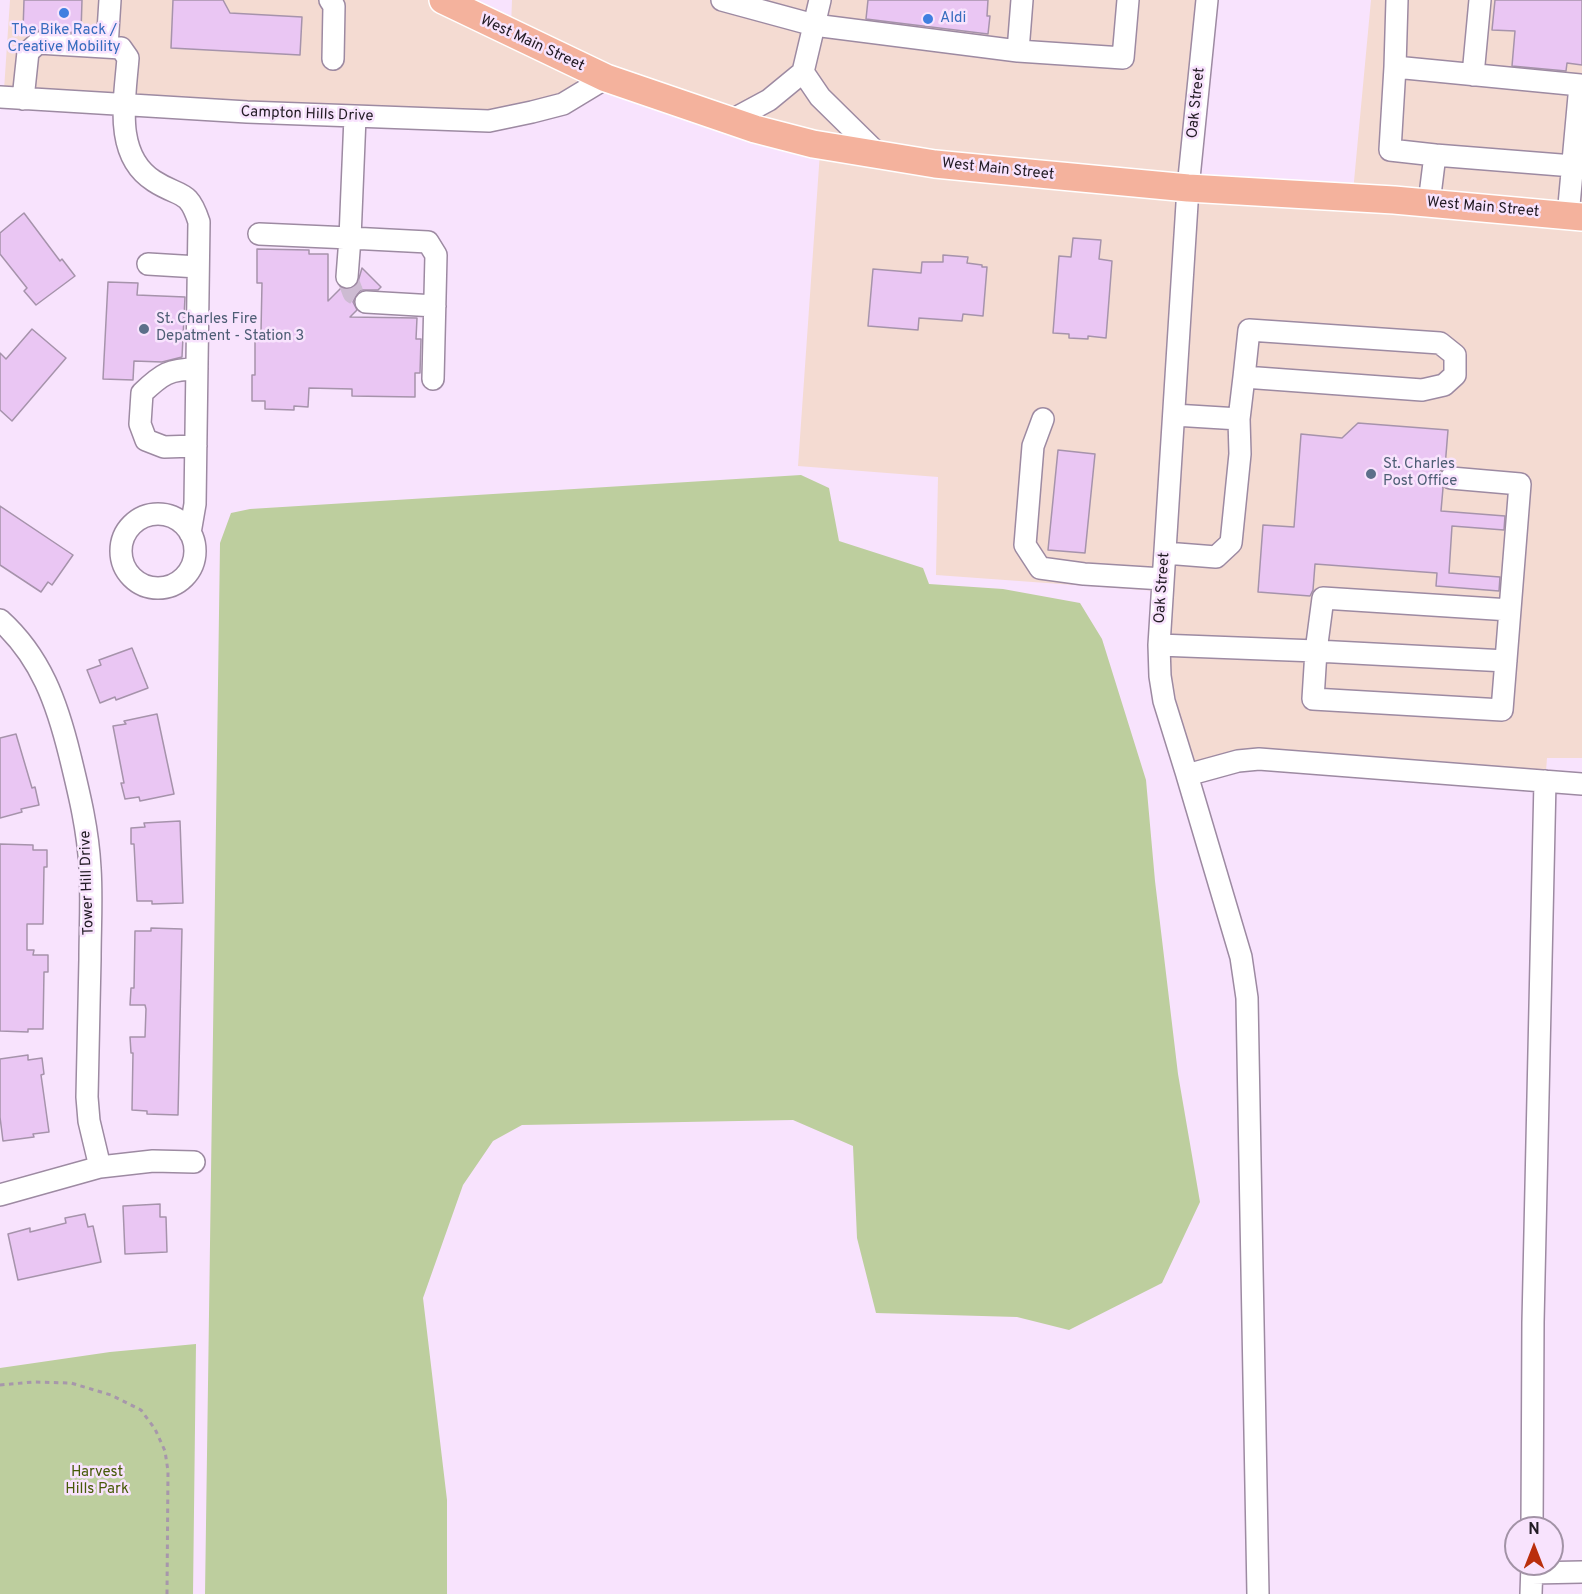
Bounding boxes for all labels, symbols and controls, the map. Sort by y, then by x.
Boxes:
marker: The Bike Rack / Creative Mobility [57,6,71,20]
place label: Aldi [940,10,966,28]
street label: West Main Street [477,12,587,76]
marker: Aldi [921,12,935,26]
place label: The Bike Rack / Creative Mobility [8,22,120,57]
street label: Oak Street [1184,67,1210,139]
street label: Campton Hills Drive [240,104,374,126]
street label: West Main Street [941,155,1055,185]
street label: West Main Street [1426,194,1540,222]
place label: St. Charles Fire Depatment - Station 3 [156,311,304,346]
marker: St. Charles Fire Depatment - Station 3 [137,322,151,336]
place label: St. Charles Post Office [1383,456,1457,491]
marker: St. Charles Post Office [1364,467,1378,481]
street label: Oak Street [1152,552,1174,624]
street label: Tower Hill Drive [77,830,99,936]
park label: Harvest Hills Park [65,1464,129,1499]
north arrow [1504,1516,1564,1576]
text: N [1528,1520,1540,1540]

